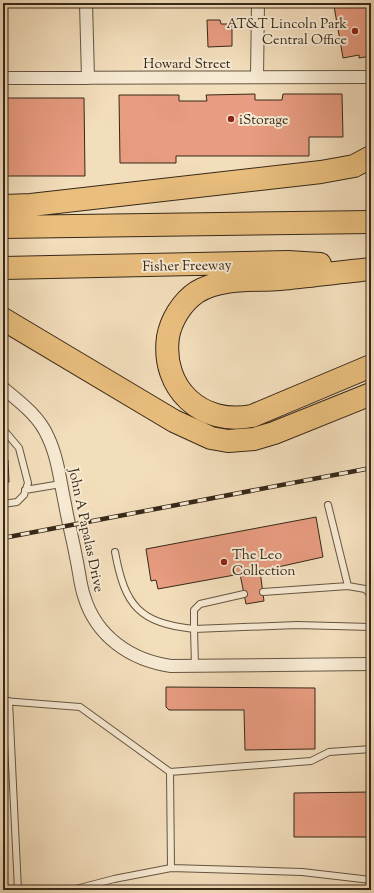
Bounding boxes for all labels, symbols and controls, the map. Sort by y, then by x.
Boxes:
place label: AT&T Lincoln Park Central Office [226,15,347,51]
marker: AT&T Lincoln Park Central Office [350,26,360,36]
street label: Howard Street [143,55,231,75]
place label: iStorage [239,111,289,131]
marker: iStorage [226,114,236,124]
street label: Fisher Freeway [142,256,232,278]
street label: John A Papalas Drive [62,466,108,594]
place label: The Leo Collection [232,546,296,582]
marker: The Leo Collection [219,557,229,567]

